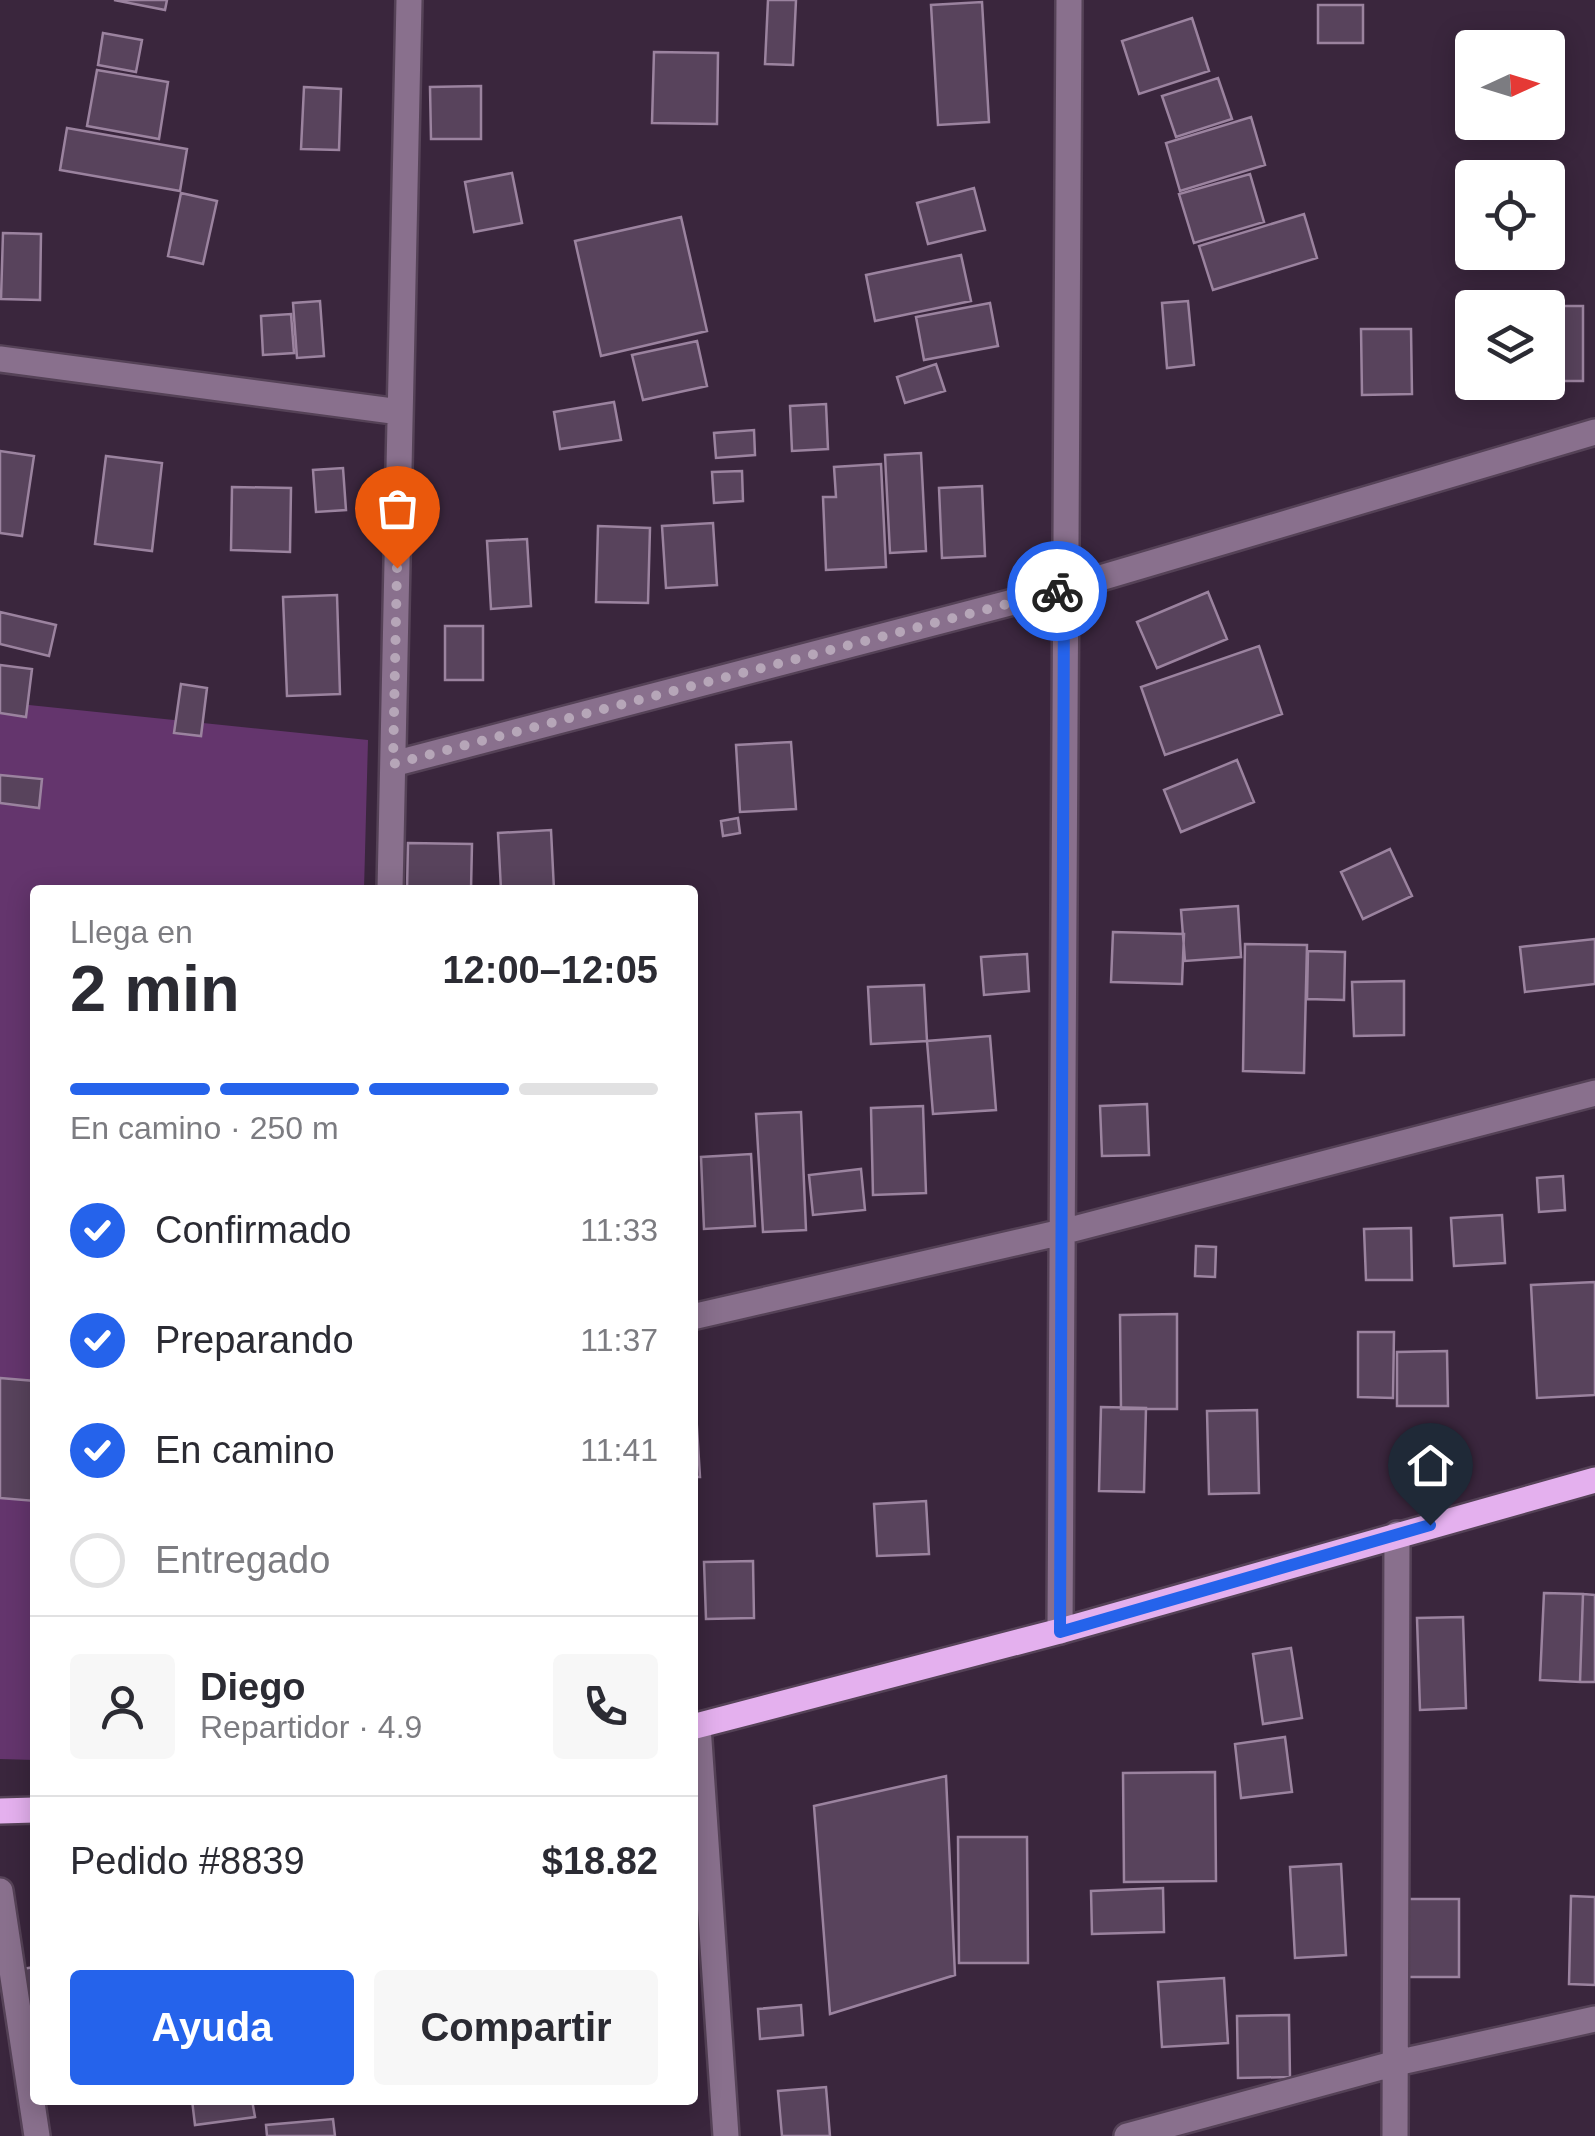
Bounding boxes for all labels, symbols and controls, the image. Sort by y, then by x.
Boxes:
north arrow [1455,30,1565,140]
map controls [1455,30,1565,400]
button: locate [1455,160,1565,270]
button: layers [1455,290,1565,400]
pin [355,466,440,569]
icon: bag [370,481,425,536]
courier [1007,541,1107,641]
icon: bike [1030,564,1085,619]
text: Llega en [70,914,193,950]
text: 12:00–12:05 [442,949,658,991]
text: 2 min [70,952,240,1025]
text: En camino · 250 m [70,1110,339,1146]
icon: check [70,1203,125,1258]
text: Confirmado [155,1209,351,1251]
text: 11:33 [580,1212,658,1248]
icon: check [70,1313,125,1368]
text: Preparando [155,1319,354,1361]
text: 11:37 [580,1322,658,1358]
icon: check [70,1423,125,1478]
pin [1388,1423,1473,1526]
text: En camino [155,1429,335,1471]
text: 11:41 [580,1432,658,1468]
icon: home [1403,1438,1458,1493]
text: Entregado [155,1539,330,1581]
button: person [70,1654,175,1759]
button: phone [553,1654,658,1759]
text: Diego [200,1666,306,1708]
text: Repartidor · 4.9 [200,1709,422,1745]
text: Pedido #8839 [70,1840,305,1882]
text: $18.82 [542,1840,658,1882]
button: Ayuda [70,1970,354,2085]
button: Compartir [374,1970,658,2085]

